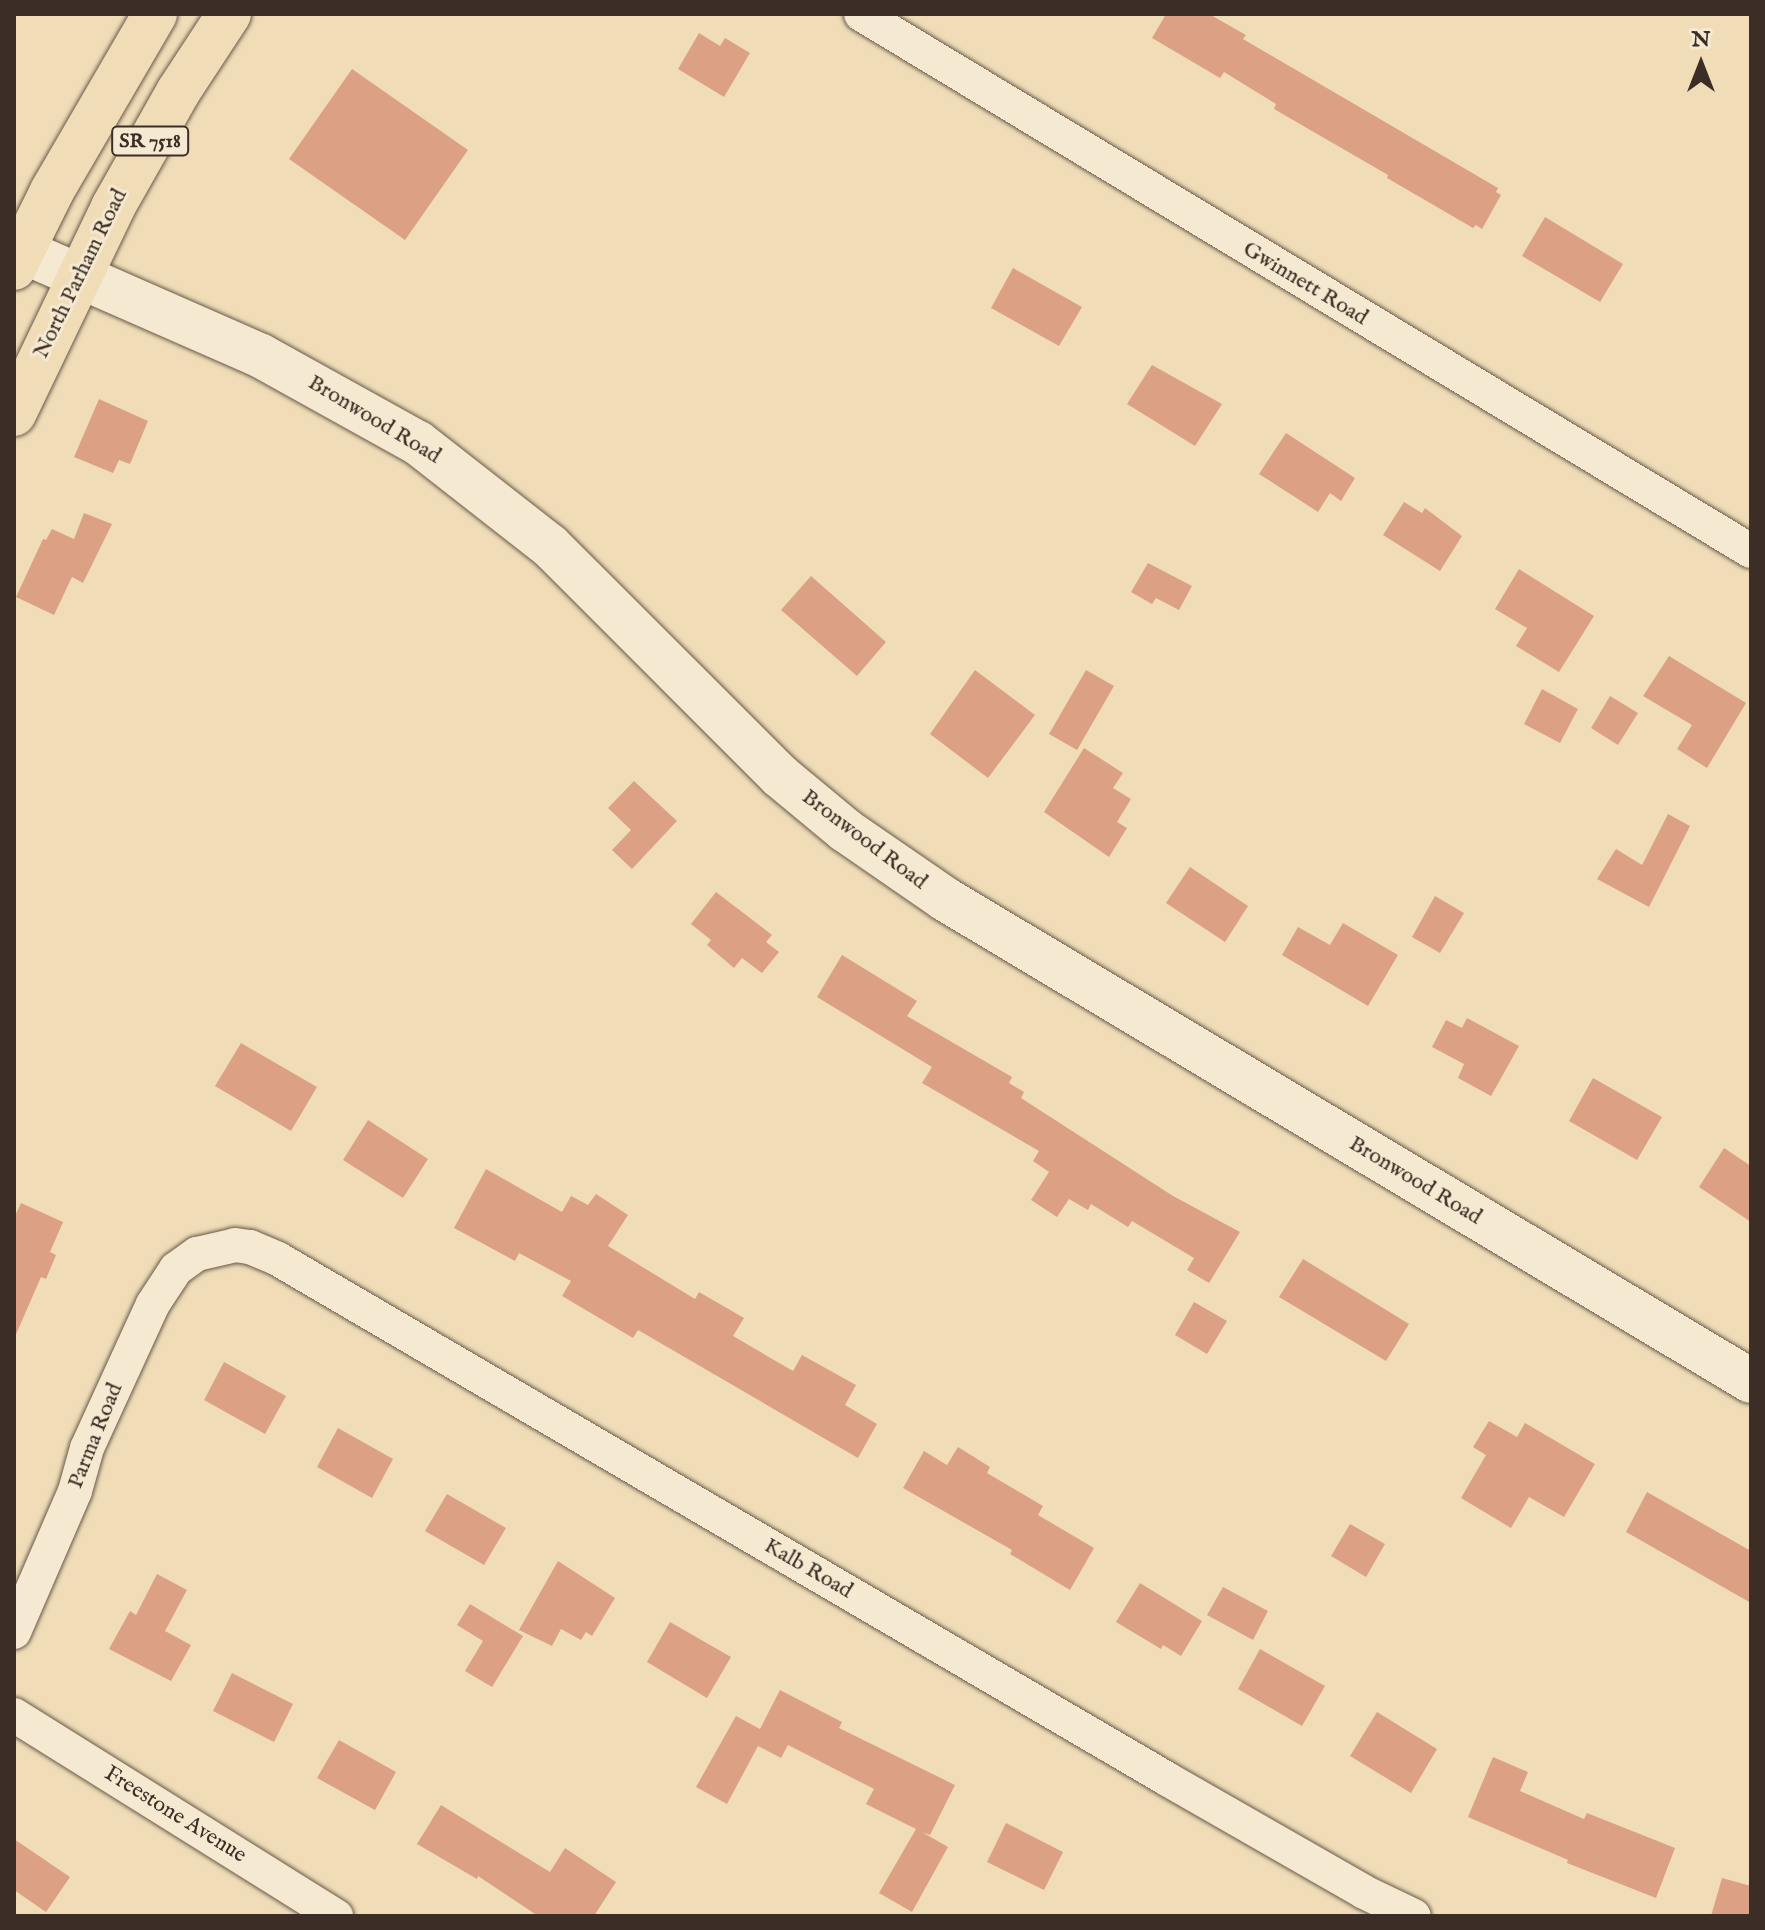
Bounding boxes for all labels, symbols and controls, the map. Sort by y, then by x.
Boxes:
north arrow [1661,24,1741,104]
text: N [1691,26,1711,54]
road number: SR 7518 [110,125,190,157]
street label: North Parham Road [29,185,133,363]
street label: Gwinnett Road [1238,236,1372,332]
street label: Bronwood Road [303,370,445,470]
street label: Bronwood Road [796,784,932,896]
street label: Bronwood Road [1344,1131,1486,1231]
street label: Parma Road [63,1380,129,1492]
street label: Kalb Road [759,1533,857,1605]
street label: Freestone Avenue [99,1761,251,1869]

